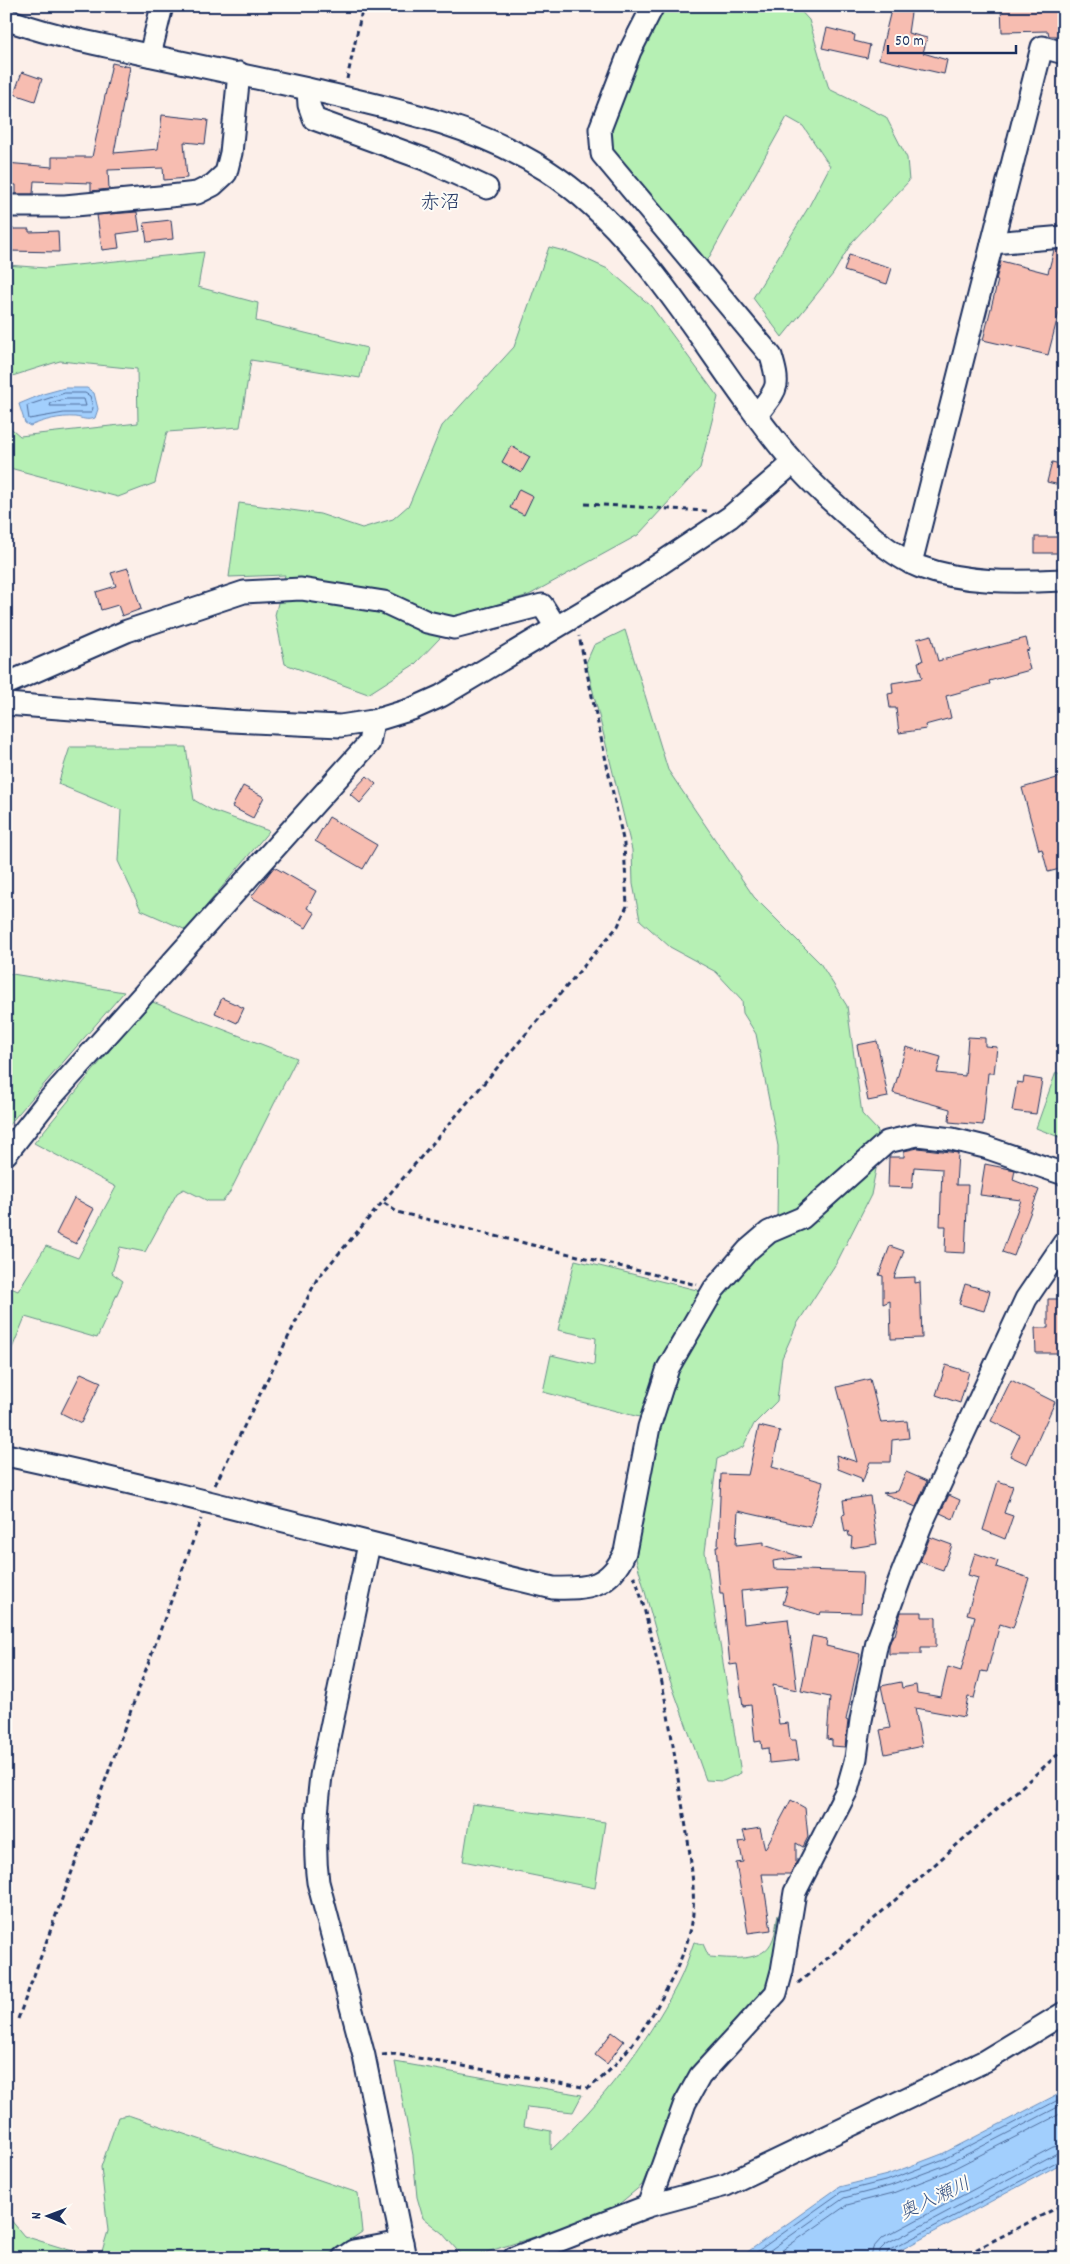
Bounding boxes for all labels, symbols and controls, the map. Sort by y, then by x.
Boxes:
scale bar [888,22,1015,54]
text: 50 m [895,31,924,53]
district label: 赤沼 [420,190,460,218]
water label: 奥入瀬川 [895,2172,976,2228]
north arrow [22,2192,72,2242]
text: N [27,2212,47,2219]

